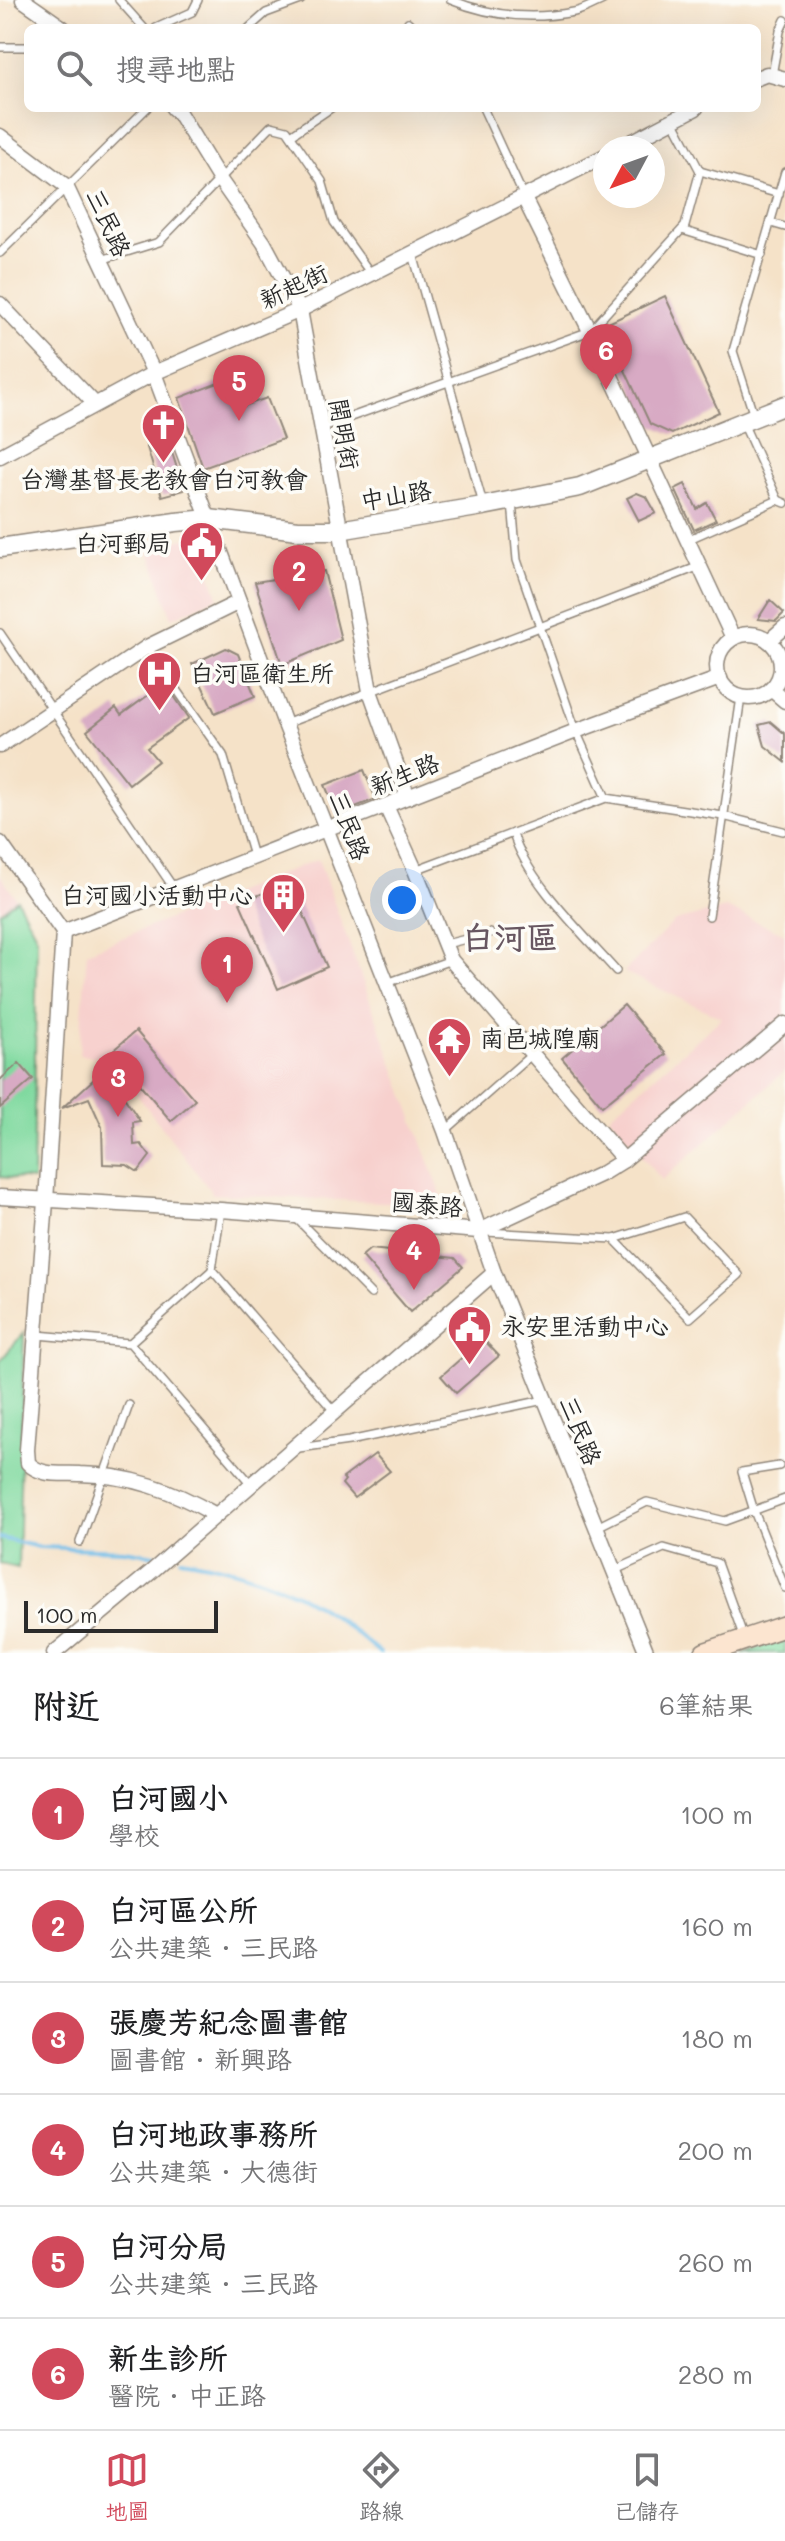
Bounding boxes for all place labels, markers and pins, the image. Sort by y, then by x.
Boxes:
pin: 6 [580,324,632,390]
pin: 5 [213,355,265,421]
church icon: 台灣基督長老教會白河教會 [140,402,188,465]
place label: 台灣基督長老教會白河教會 [20,463,308,494]
public building icon: 白河郵局 [178,520,226,583]
place label: 白河郵局 [75,527,171,558]
pin: 2 [273,545,325,611]
hospital icon: 白河區衛生所 [135,650,183,713]
place label: 白河區衛生所 [190,657,334,688]
building icon: 白河國小活動中心 [260,872,308,935]
place label: 白河國小活動中心 [61,879,253,910]
pin: 1 [201,937,253,1003]
temple icon: 南邑城隍廟 [425,1015,473,1078]
place label: 南邑城隍廟 [480,1022,600,1053]
pin: 3 [92,1051,144,1117]
pin: 4 [388,1224,440,1290]
public building icon: 永安里活動中心 [446,1303,494,1366]
place label: 永安里活動中心 [501,1310,669,1341]

